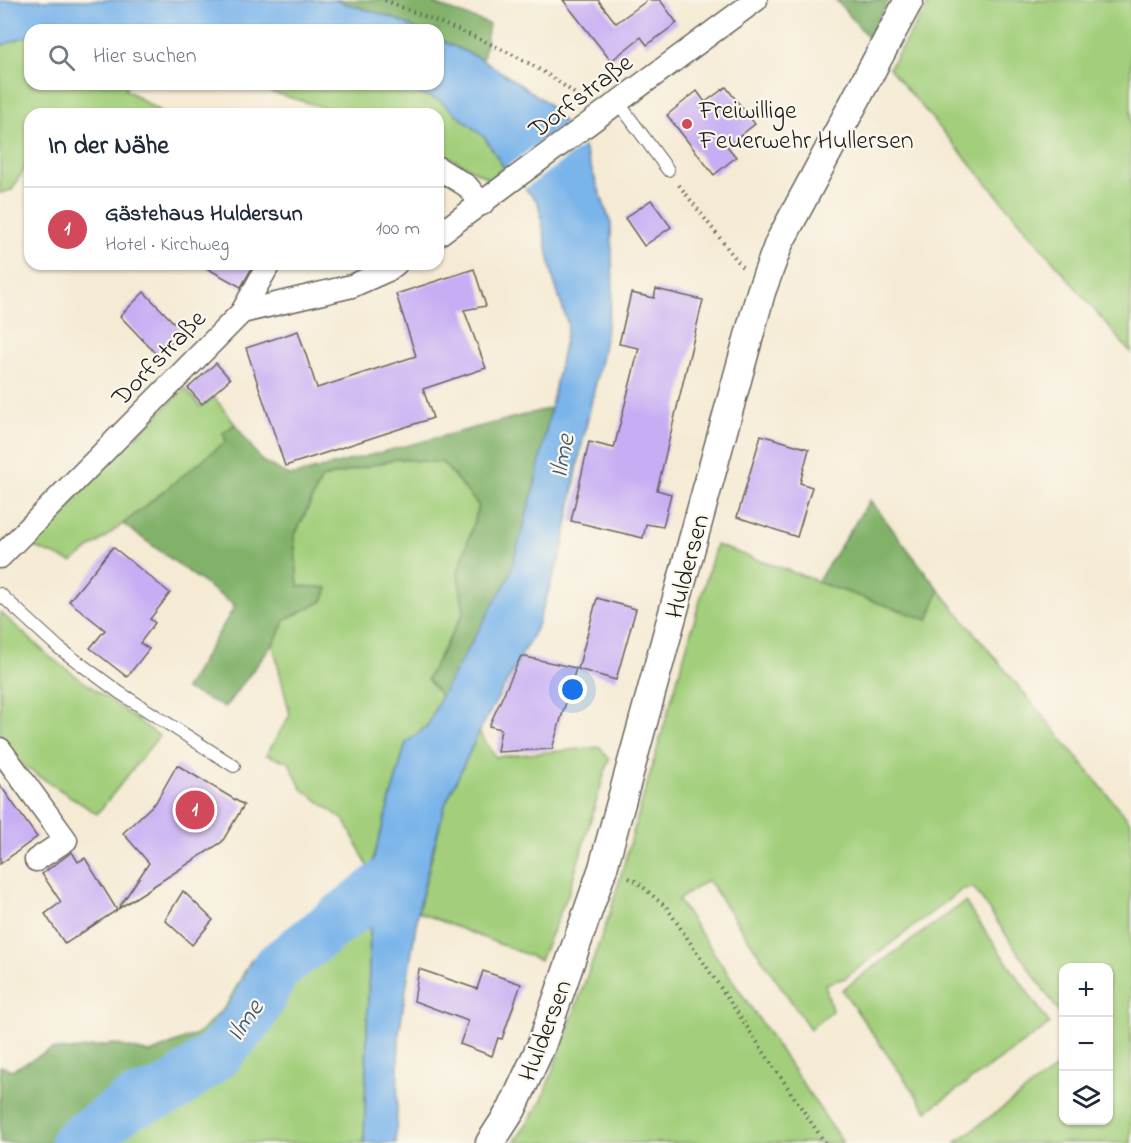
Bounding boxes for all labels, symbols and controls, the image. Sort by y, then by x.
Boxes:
search box [24,24,444,90]
icon: search [45,41,78,74]
text: Hier suchen [93,41,197,73]
street label: Dorfstraße [521,45,642,150]
place label: Freiwillige Feuerwehr Hullersen [698,93,914,161]
marker: Freiwillige Feuerwehr Hullersen [680,117,694,131]
text: In der Nähe [48,128,169,166]
text: Gästehaus Huldersun [105,199,303,231]
text: 1 [64,215,71,244]
text: 100 m [376,215,420,244]
text: Hotel · Kirchweg [105,231,229,260]
street label: Dorfstraße [103,302,216,417]
water label: Ilme [540,429,587,482]
street label: Huldersen [657,511,721,623]
your location [558,675,587,704]
pin: 1 [176,788,214,832]
map controls [1059,963,1113,1125]
button: + [1059,963,1113,1017]
street label: Huldersen [510,975,584,1088]
water label: Ilme [217,991,276,1051]
button: − [1059,1017,1113,1071]
button: layers [1059,1071,1113,1125]

